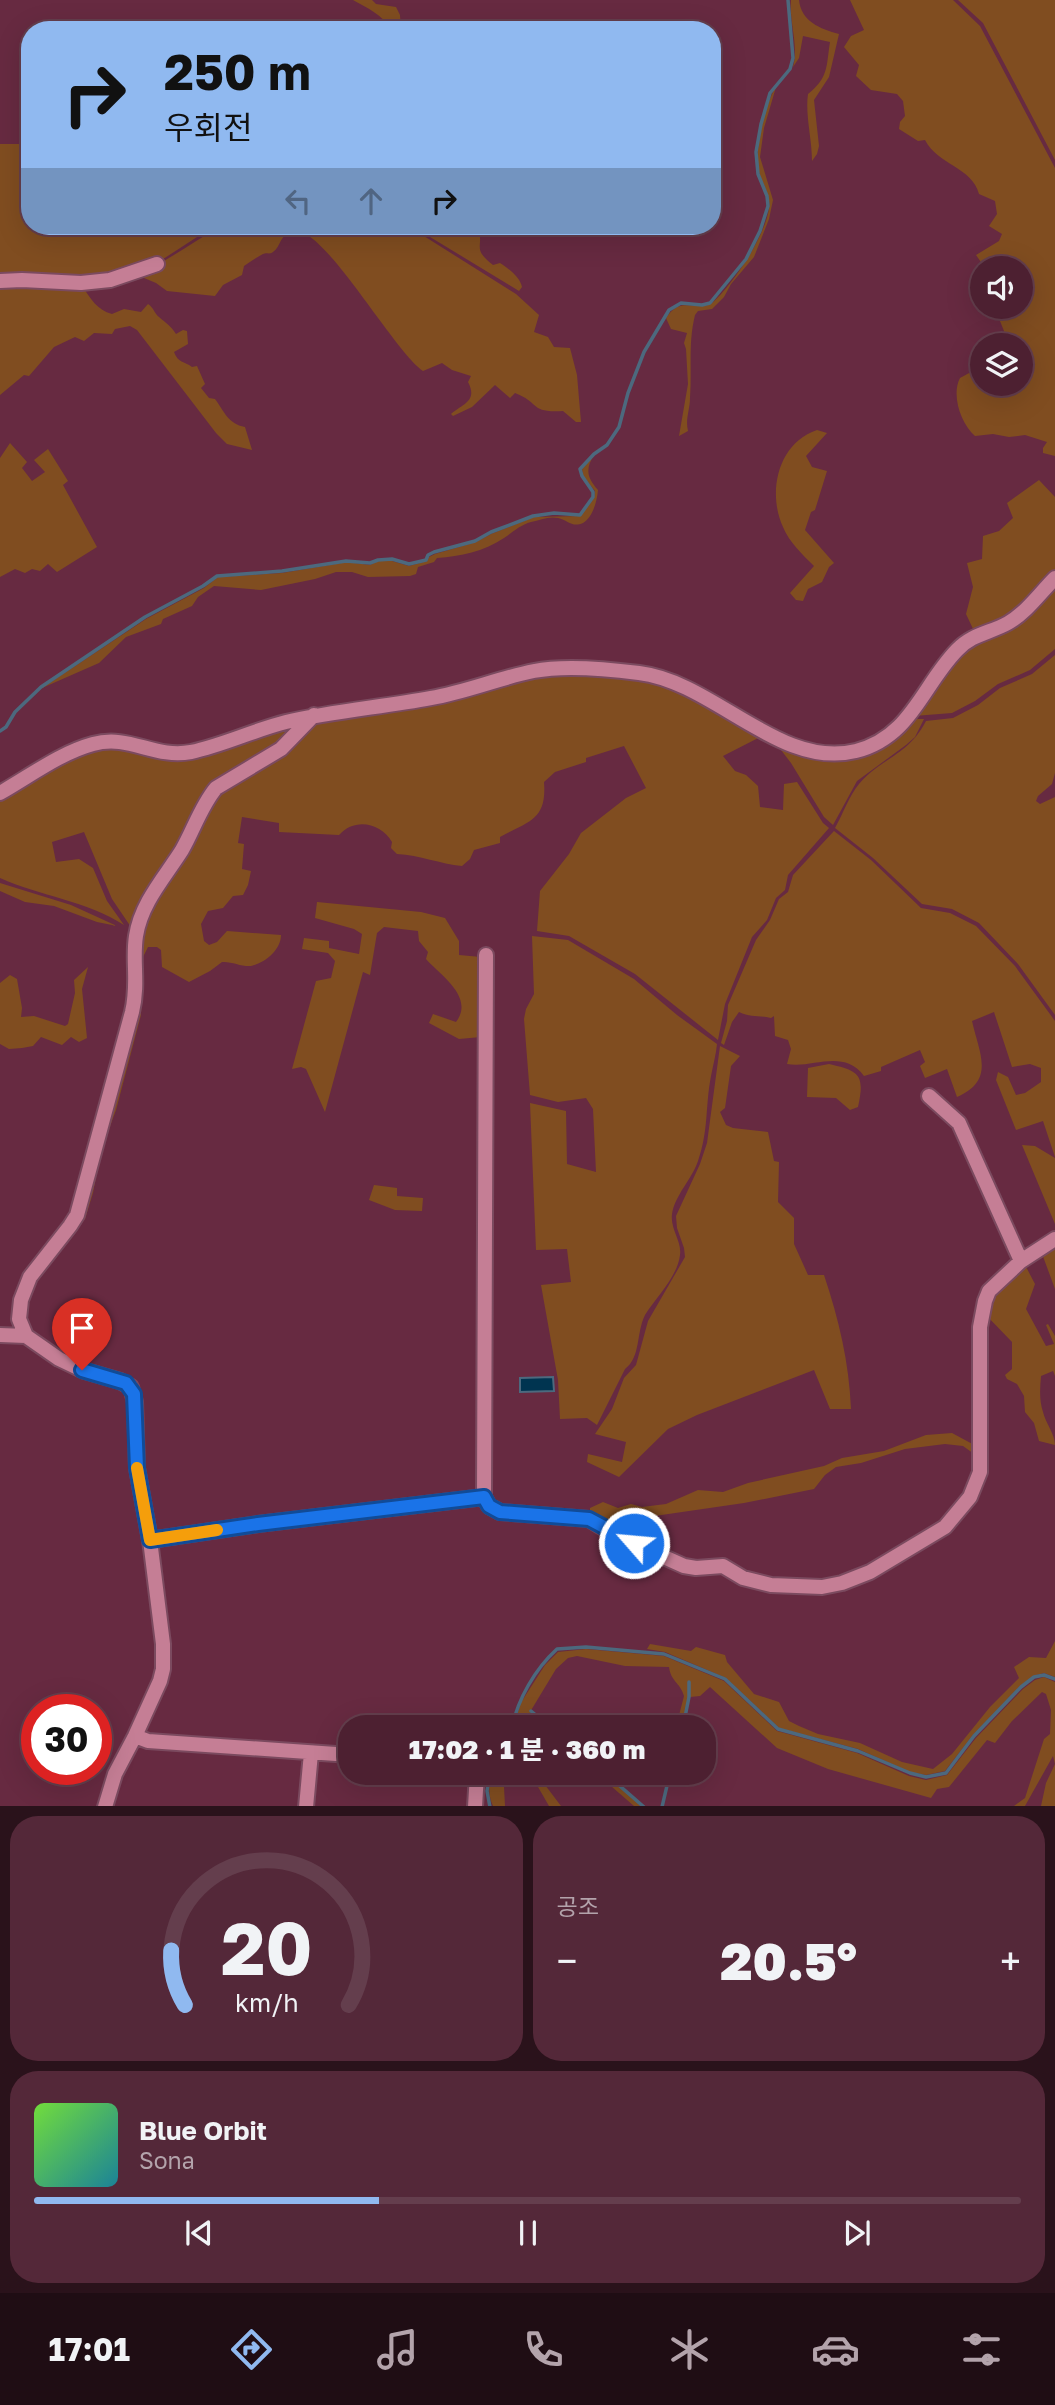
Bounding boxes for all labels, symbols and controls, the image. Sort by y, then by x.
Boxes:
text: 250 m [164,42,311,101]
icon: right [49,49,140,140]
text: 우회전 [164,108,252,146]
icon: left [279,182,317,220]
icon: ahead [352,182,390,220]
icon: right [425,182,463,220]
map controls [970,256,1033,396]
button: sound [970,256,1033,319]
button: layers [970,333,1033,396]
pin [52,1298,112,1370]
icon: arrive [63,1309,101,1347]
position arrow [597,1506,671,1580]
speed limit sign: 30 [21,1694,112,1785]
text: 17:02 · 1 분 · 360 m [409,1734,645,1765]
text: 공조 [557,1892,599,1920]
text: 20 [220,1904,312,1991]
text: 20.5° [720,1929,857,1991]
text: − [557,1938,577,1983]
text: + [1000,1938,1021,1983]
text: km/h [234,1986,298,2017]
text: Blue Orbit [139,2115,267,2146]
text: Sona [139,2146,195,2174]
icon: previous [180,2214,218,2252]
icon: pause [509,2214,547,2252]
icon: next [838,2214,876,2252]
icon: directions [227,2325,276,2374]
icon: music [373,2325,422,2374]
icon: phone [519,2325,568,2374]
icon: climate [665,2325,714,2374]
icon: car [811,2325,860,2374]
icon: filters [957,2325,1006,2374]
text: 17:01 [49,2330,130,2368]

